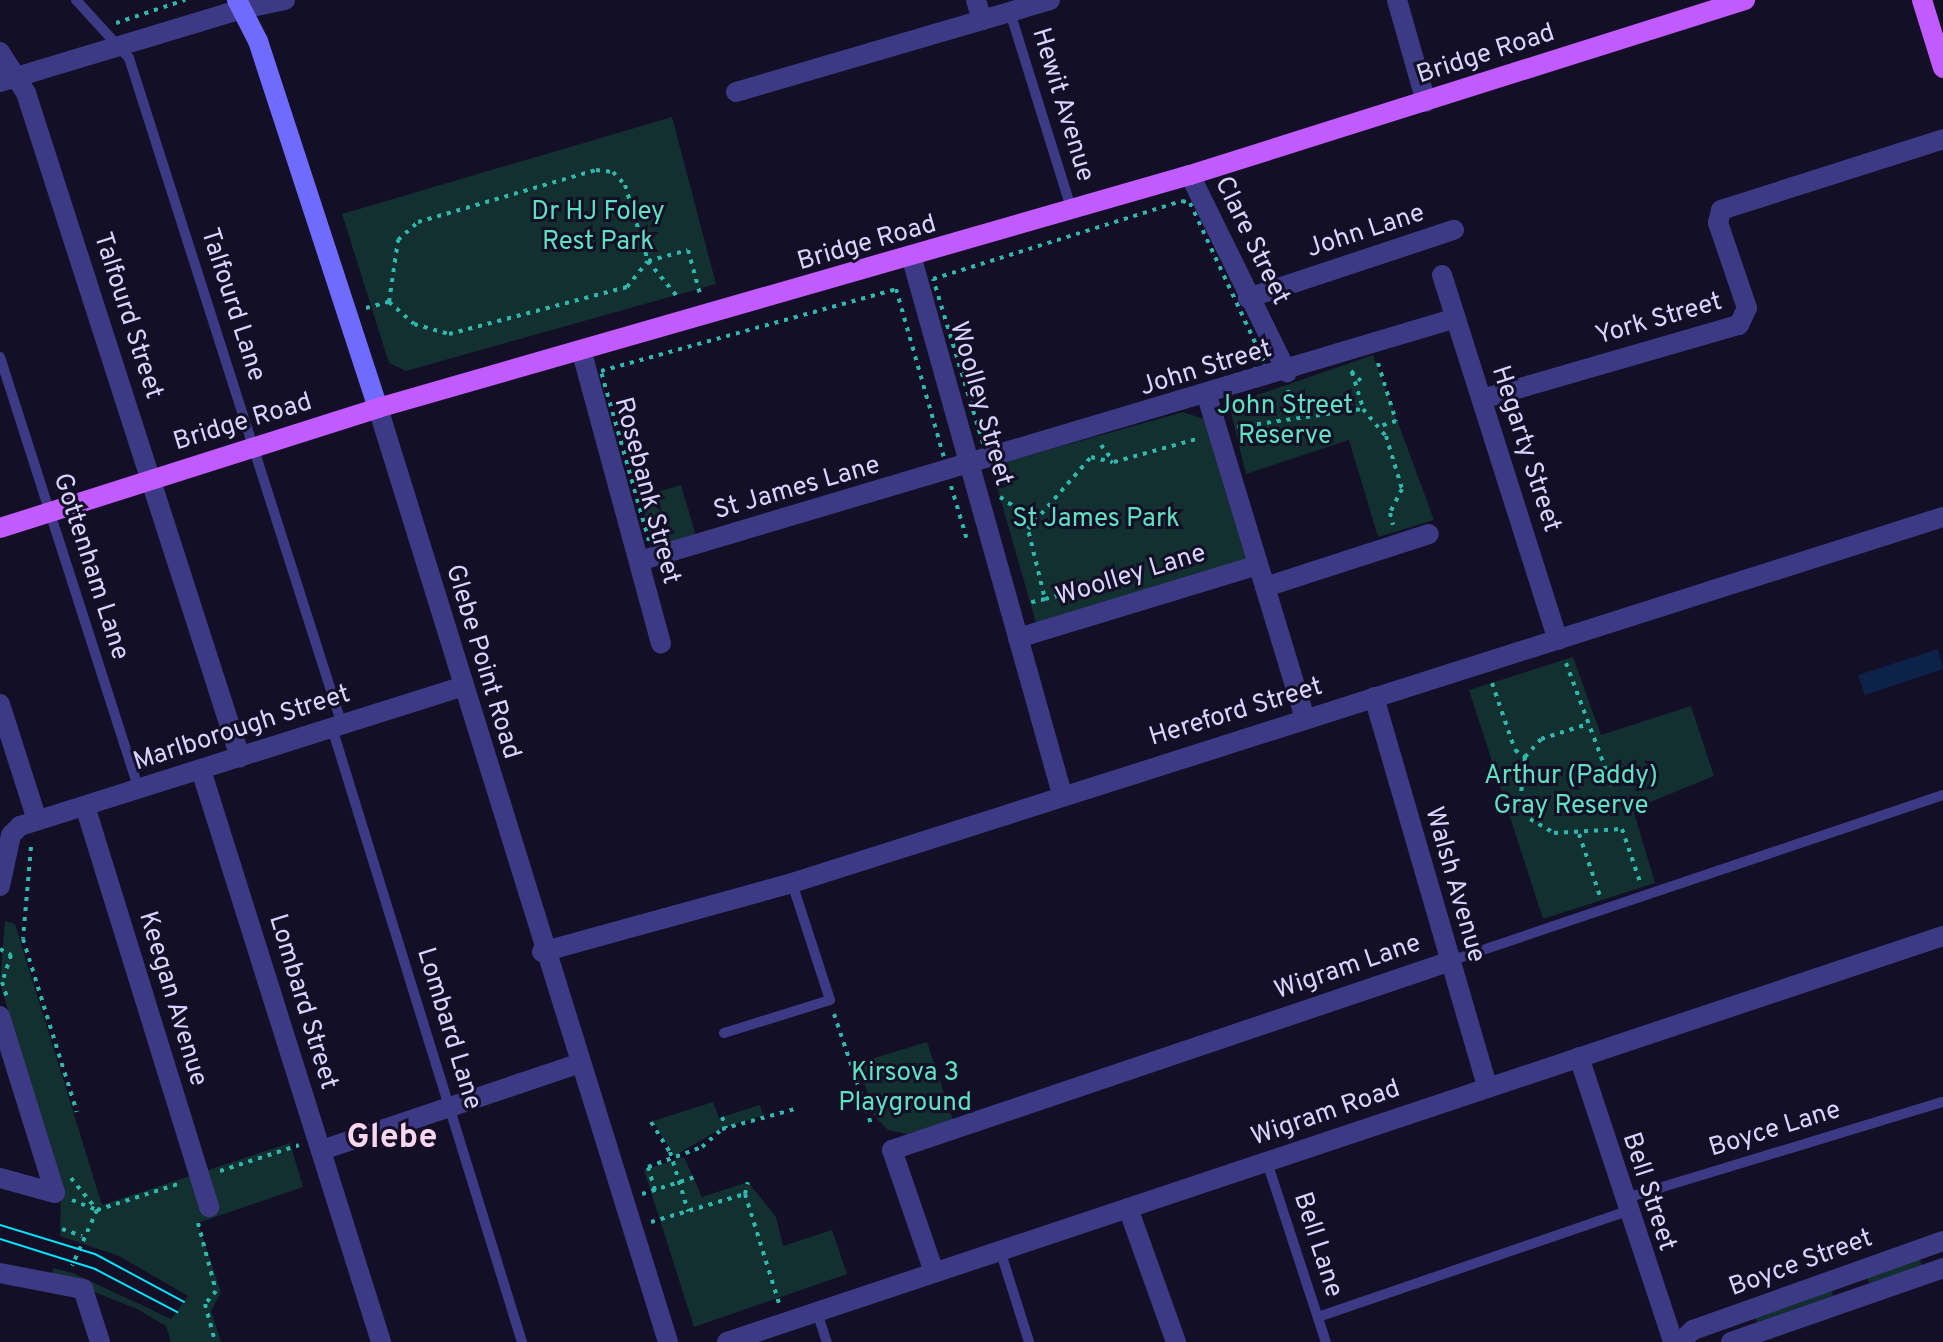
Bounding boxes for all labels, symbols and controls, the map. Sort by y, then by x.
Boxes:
street label: Bridge Road [1413,18,1559,92]
street label: Hewit Avenue [1024,24,1100,186]
street label: Clare Street [1207,172,1295,310]
park label: Dr HJ Foley Rest Park [531,197,665,258]
street label: John Lane [1303,198,1429,266]
street label: Bridge Road [794,209,940,279]
street label: Talfourd Lane [193,225,271,385]
street label: Talfourd Street [85,229,169,403]
street label: York Street [1592,287,1726,353]
street label: Woolley Street [942,318,1018,490]
street label: John Street [1136,334,1276,404]
street label: Hegarty Street [1483,362,1567,536]
street label: Bridge Road [170,387,316,459]
park label: John Street Reserve [1217,391,1353,452]
street label: Rosebank Street [606,394,686,588]
street label: St James Lane [710,450,884,528]
street label: Gottenham Lane [45,470,135,664]
park label: St James Park [1012,504,1180,536]
street label: Woolley Lane [1052,538,1210,614]
street label: Glebe Point Road [438,561,526,763]
street label: Hereford Street [1146,672,1326,754]
street label: Marlborough Street [130,679,354,779]
park label: Arthur (Paddy) Gray Reserve [1484,761,1658,822]
street label: Walsh Avenue [1417,803,1491,967]
street label: Keegan Avenue [130,907,214,1091]
street label: Lombard Street [261,911,343,1093]
street label: Wigram Lane [1271,928,1425,1008]
street label: Lombard Lane [409,944,487,1114]
park label: Kirsova 3 Playground [838,1058,972,1120]
street label: Wigram Road [1248,1074,1404,1154]
street label: Boyce Lane [1705,1095,1845,1165]
district label: Glebe [347,1119,437,1159]
street label: Bell Street [1614,1129,1682,1255]
street label: Bell Lane [1285,1189,1349,1301]
street label: Boyce Street [1725,1224,1877,1304]

